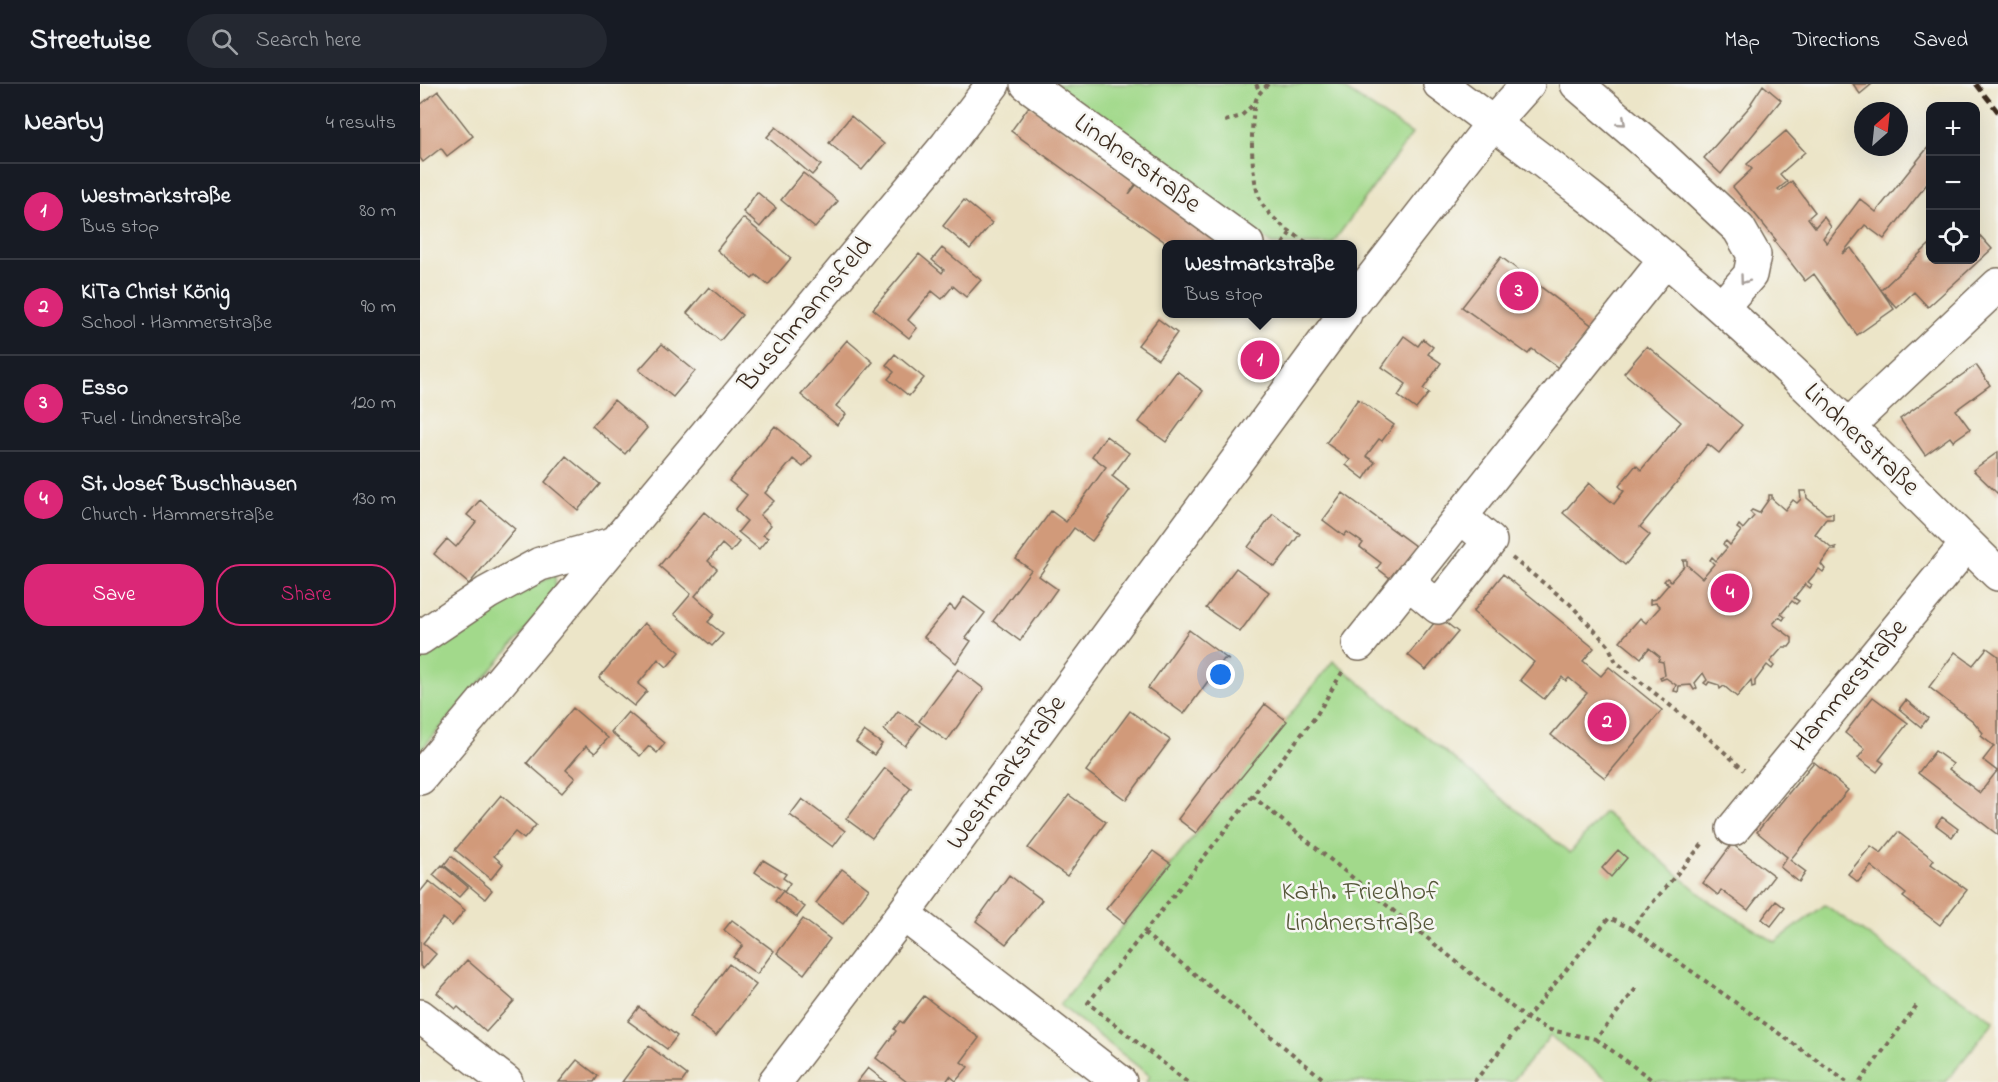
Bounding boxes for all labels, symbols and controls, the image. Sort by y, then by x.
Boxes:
search box [187,14,607,68]
text: Streetwise [30,21,151,62]
icon: search [208,25,241,58]
text: Search here [256,25,361,57]
text: Map [1724,26,1760,56]
text: Directions [1793,26,1880,56]
text: Saved [1913,26,1968,56]
north arrow [1854,102,1908,156]
map controls [1926,102,1980,264]
button: + [1926,102,1980,156]
text: Nearby [24,104,103,142]
street label: Lindnerstraße [1065,104,1210,224]
text: 4 results [326,109,396,138]
one-way arrow [1615,115,1626,126]
button: − [1926,156,1980,210]
text: Westmarkstraße [81,181,231,213]
text: 1 [40,197,47,226]
text: 80 m [359,197,396,226]
button: locate [1926,210,1980,264]
text: Bus stop [81,213,159,242]
street label: Buschmannsfeld [729,229,883,402]
popup [1162,240,1357,318]
text: Westmarkstraße [1185,249,1334,281]
pin: 3 [1500,268,1538,314]
one-way arrow [1740,273,1751,284]
text: KiTa Christ König [81,277,230,309]
text: Bus stop [1185,281,1263,310]
text: 2 [39,293,48,322]
text: 90 m [361,293,396,322]
text: School · Hammerstraße [81,309,272,338]
pin: 1 [1240,338,1280,382]
text: Esso [81,373,128,405]
street label: Lindnerstraße [1794,374,1929,506]
text: 3 [39,389,48,418]
text: 120 m [351,389,396,418]
text: Fuel · Lindnerstraße [81,405,241,434]
text: St. Josef Buschhausen [81,469,297,501]
text: 4 [39,485,48,514]
text: 130 m [352,485,396,514]
text: Church · Hammerstraße [81,501,274,530]
button: Save [24,564,204,626]
button: Share [216,564,396,626]
pin: 4 [1710,570,1750,616]
street label: Hammerstraße [1782,610,1918,762]
your location [1206,660,1235,689]
street label: Westmarkstraße [937,687,1077,859]
pin: 2 [1588,700,1626,744]
park label: Kath. Friedhof Lindnerstraße [1281,873,1439,943]

